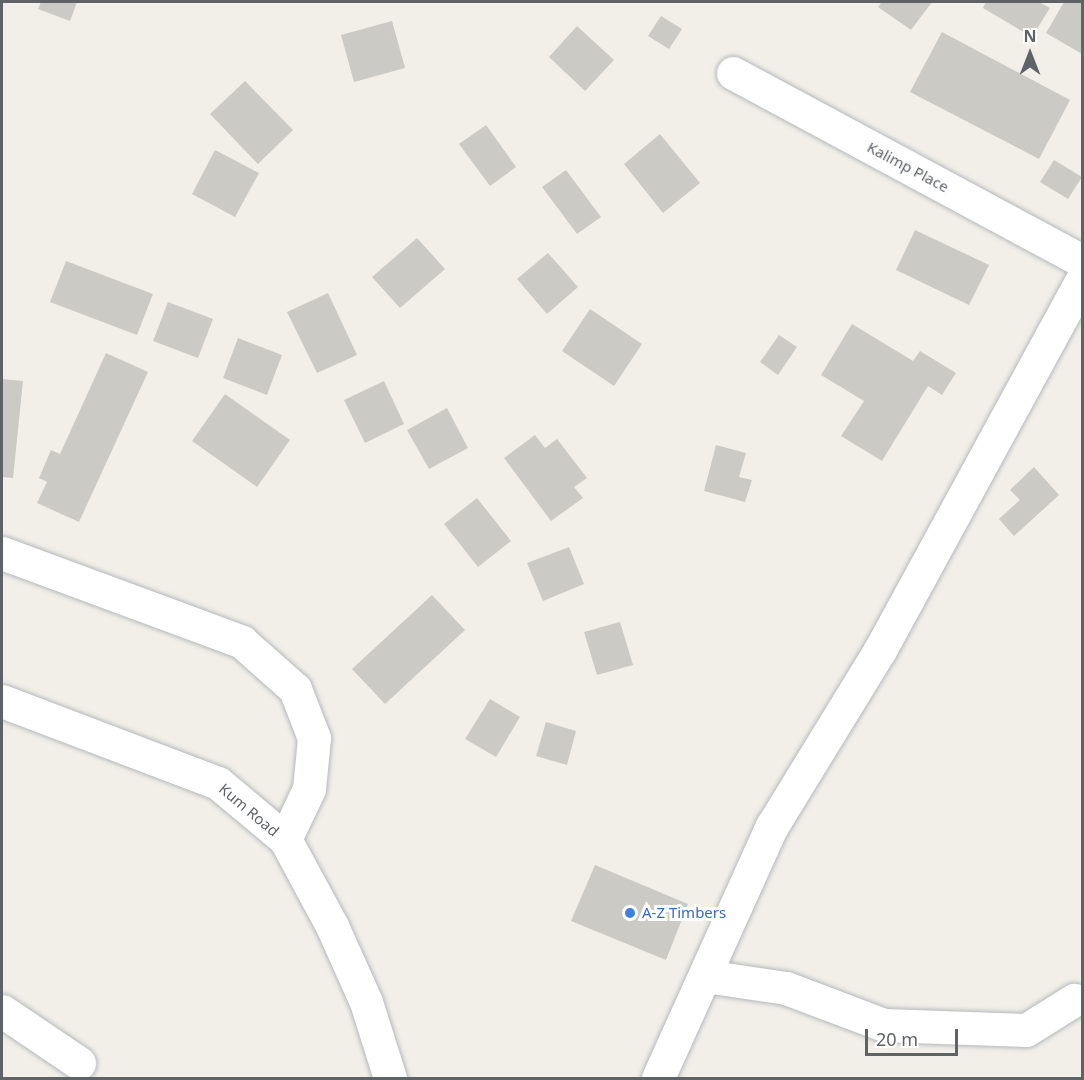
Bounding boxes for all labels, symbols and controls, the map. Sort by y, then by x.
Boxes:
north arrow [1000,24,1060,84]
text: N [1023,25,1037,47]
street label: Kalimp Place [864,138,952,196]
street label: Kum Road [215,780,283,840]
place label: A-Z Timbers [642,904,726,922]
marker: A-Z Timbers [623,906,637,920]
scale bar [868,1017,961,1055]
text: 20 m [876,1027,918,1051]

